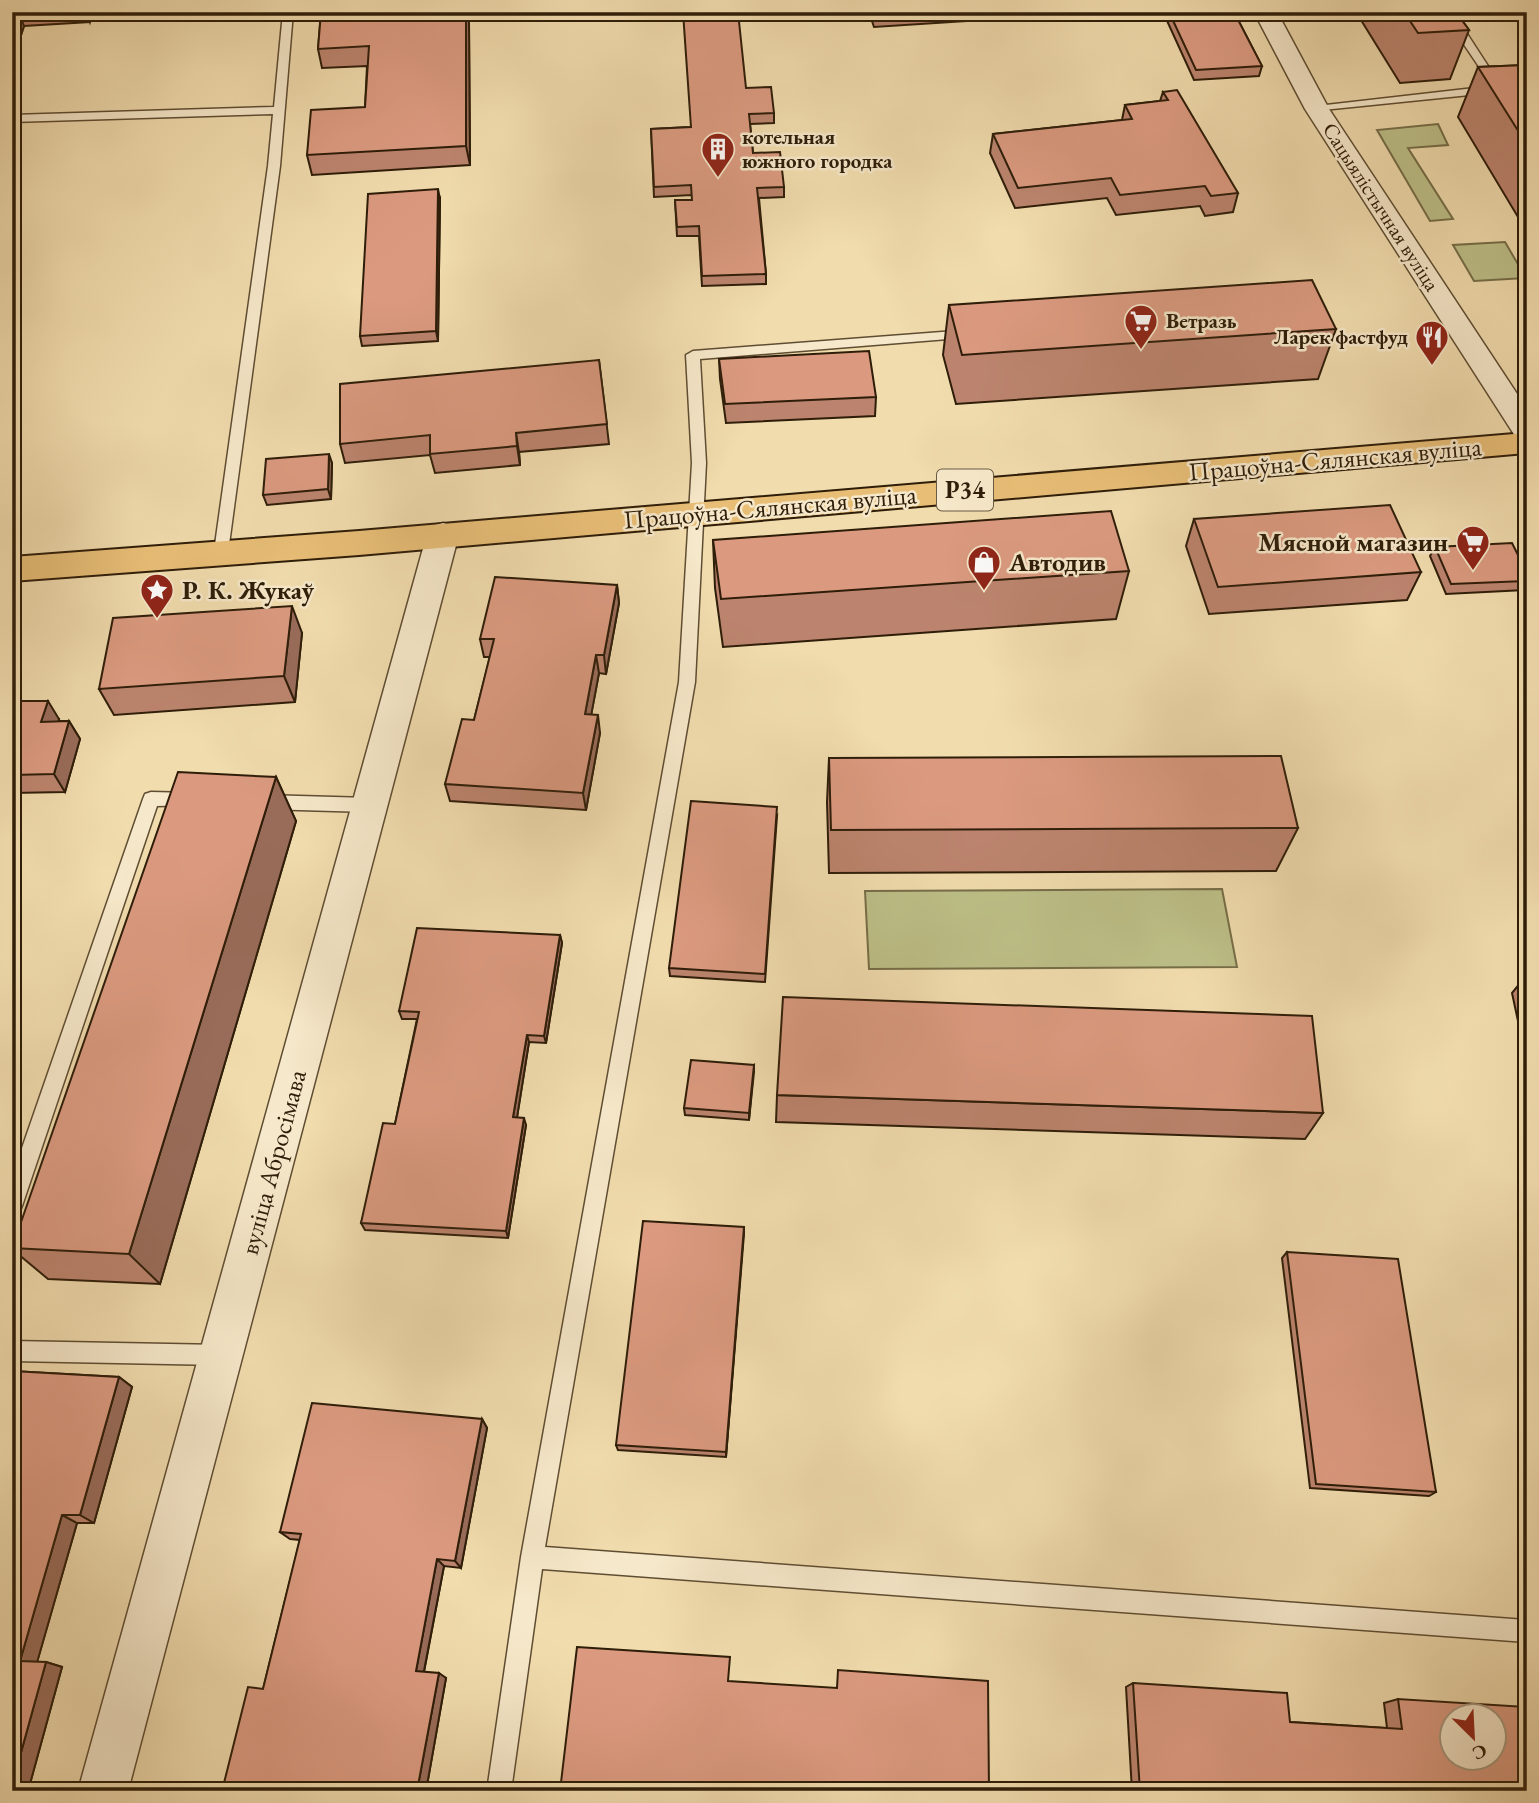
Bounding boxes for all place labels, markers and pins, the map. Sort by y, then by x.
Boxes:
place label: котельная южного городка [742,123,893,174]
building icon: котельная южного городка [699,130,737,179]
supermarket icon: Ветразь [1122,302,1160,351]
place label: Ветразь [1166,307,1237,334]
restaurant icon: Ларек фастфуд [1413,318,1451,367]
place label: Ларек фастфуд [1274,323,1408,350]
supermarket icon: Мясной магазин [1454,523,1492,572]
place label: Мясной магазин [1258,525,1448,559]
shop icon: Автодив [965,543,1003,592]
place label: Автодив [1008,545,1106,579]
place icon: Р. К. Жукаў [138,571,176,620]
place label: Р. К. Жукаў [182,573,315,607]

